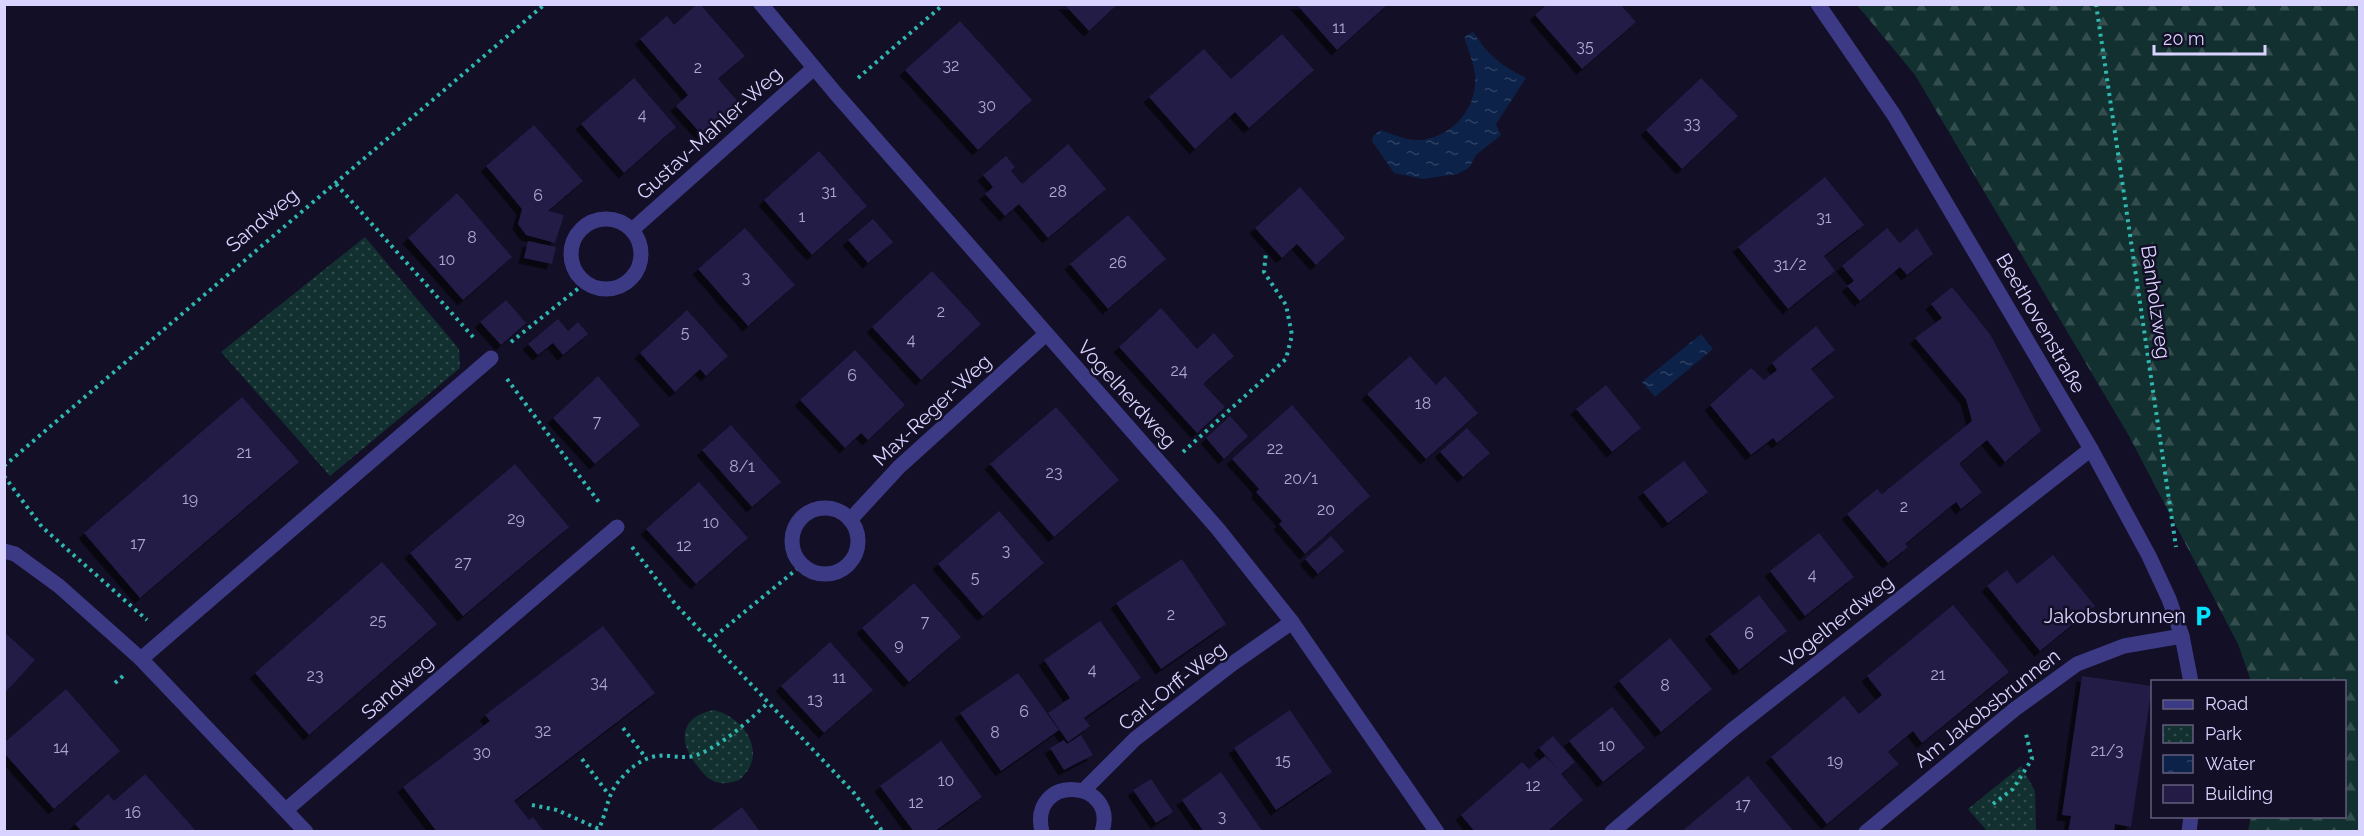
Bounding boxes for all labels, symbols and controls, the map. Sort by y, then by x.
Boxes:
house number: 11 [1332,18,1346,37]
scale bar [2154,18,2265,56]
text: 20 m [2163,28,2205,49]
house number: 35 [1576,37,1594,56]
house number: 32 [943,56,959,75]
house number: 2 [694,58,702,77]
street label: Gustav-Mahler-Weg [632,62,786,204]
house number: 30 [978,96,996,115]
house number: 4 [638,105,647,124]
house number: 33 [1683,114,1701,133]
house number: 31 [821,182,837,201]
house number: 28 [1049,182,1067,201]
street label: Sandweg [221,183,303,257]
house number: 6 [533,186,543,205]
house number: 1 [799,207,806,226]
house number: 31 [1816,208,1832,227]
house number: 8 [467,228,477,247]
street label: Banholzweg [2136,244,2176,360]
street label: Beethovenstraße [1991,249,2091,397]
house number: 10 [439,250,455,269]
house number: 26 [1109,253,1127,272]
house number: 31/2 [1773,255,1807,274]
house number: 3 [742,268,750,287]
house number: 2 [937,302,945,321]
house number: 5 [681,323,690,342]
house number: 4 [907,330,916,349]
street label: Vogelherdweg [1072,335,1182,453]
street label: Max-Reger-Weg [868,349,996,471]
house number: 24 [1170,361,1188,380]
house number: 6 [847,366,857,385]
house number: 18 [1415,394,1431,413]
house number: 7 [593,412,602,431]
house number: 22 [1267,439,1283,458]
house number: 21 [236,443,252,462]
house number: 8/1 [729,457,755,476]
house number: 23 [1046,463,1062,482]
house number: 20/1 [1284,469,1318,488]
house number: 19 [182,489,198,508]
house number: 2 [1900,497,1908,516]
house number: 20 [1317,500,1335,519]
house number: 29 [507,509,525,528]
house number: 10 [703,513,719,532]
house number: 17 [130,534,146,553]
house number: 12 [676,536,692,555]
house number: 3 [1002,541,1010,560]
house number: 27 [455,553,472,572]
house number: 4 [1808,565,1817,584]
house number: 5 [971,568,980,587]
street label: Vogelherdweg [1776,570,1898,672]
place label: Jakobsbrunnen [2044,604,2186,628]
parking icon: Jakobsbrunnen [2191,604,2215,628]
house number: 2 [1167,605,1175,624]
house number: 25 [369,611,387,630]
house number: 7 [921,612,930,631]
house number: 6 [1744,624,1754,643]
house number: 9 [894,635,904,654]
street label: Carl-Orff-Weg [1114,637,1230,735]
street label: Am Jakobsbrunnen [1909,644,2065,772]
street label: Sandweg [356,649,438,725]
house number: 4 [1088,660,1097,679]
house number: 21 [1930,665,1946,684]
house number: 23 [307,666,323,685]
house number: 11 [832,668,846,687]
house number: 34 [590,673,608,692]
house number: 8 [1660,676,1670,695]
legend [2151,680,2346,818]
house number: 13 [807,690,823,709]
text: Road [2205,693,2248,714]
house number: 6 [1019,702,1029,721]
house number: 32 [535,721,551,740]
house number: 8 [990,723,1000,742]
text: Park [2205,723,2242,744]
house number: 10 [1599,736,1615,755]
house number: 14 [53,738,69,757]
house number: 21/3 [2091,741,2123,760]
house number: 30 [473,743,491,762]
house number: 15 [1275,751,1291,770]
house number: 19 [1827,751,1843,770]
text: Water [2205,753,2256,774]
house number: 10 [938,771,954,790]
house number: 12 [1525,776,1541,795]
text: Building [2205,783,2273,804]
house number: 12 [908,793,924,812]
house number: 17 [1735,795,1751,814]
house number: 16 [125,803,141,822]
house number: 3 [1218,807,1226,826]

